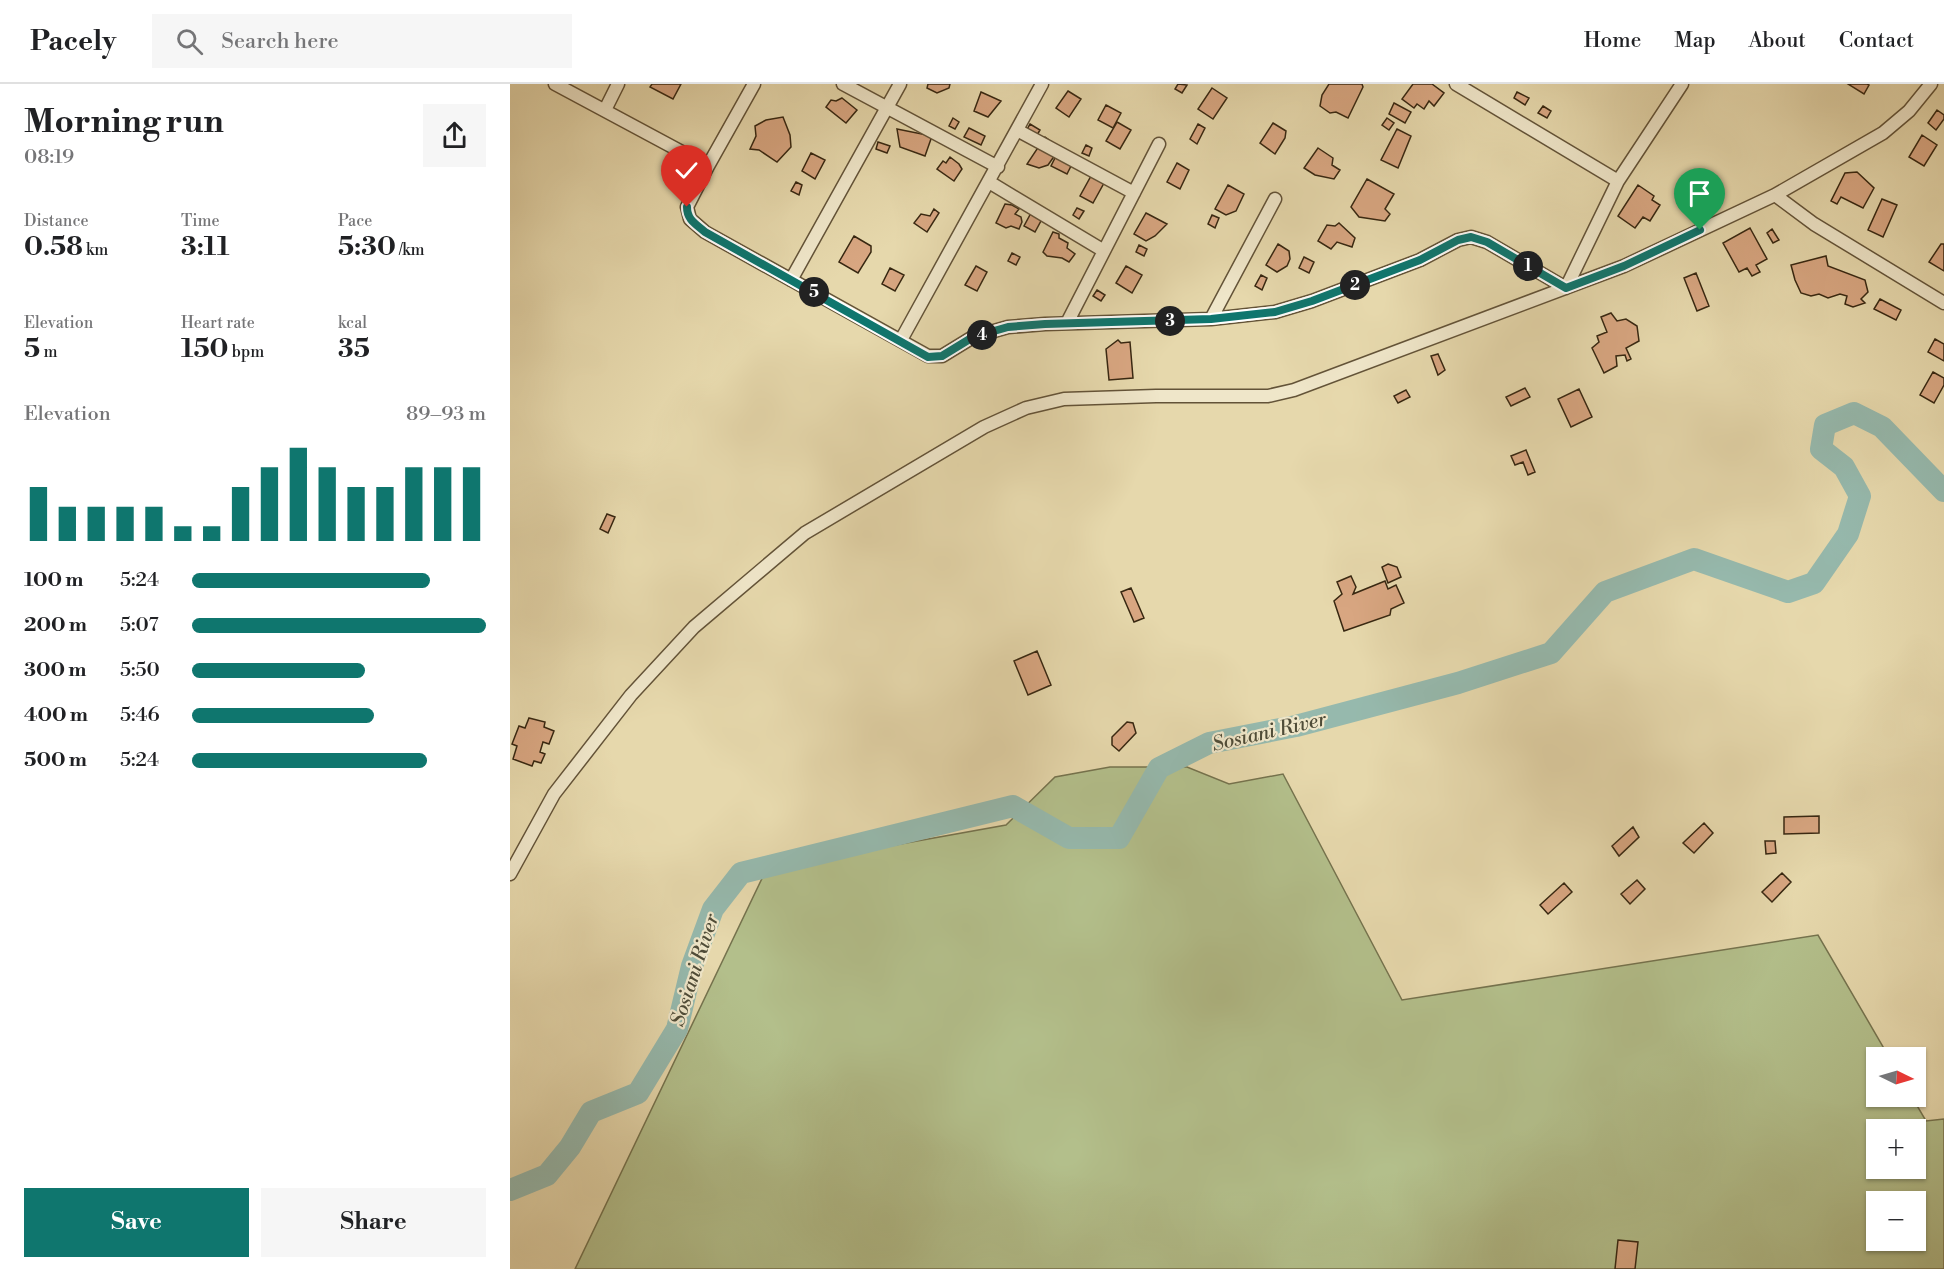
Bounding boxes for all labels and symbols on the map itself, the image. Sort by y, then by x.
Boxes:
pin [661,145,712,207]
pin [1674,168,1725,230]
pin: 1 [1513,251,1543,281]
pin: 2 [1340,270,1370,300]
pin: 5 [799,277,829,307]
pin: 3 [1155,306,1185,336]
pin: 4 [967,320,997,350]
water label: Sosiani River [1210,707,1329,758]
water label: Sosiani River [666,911,725,1030]
north arrow [1866,1047,1926,1107]

